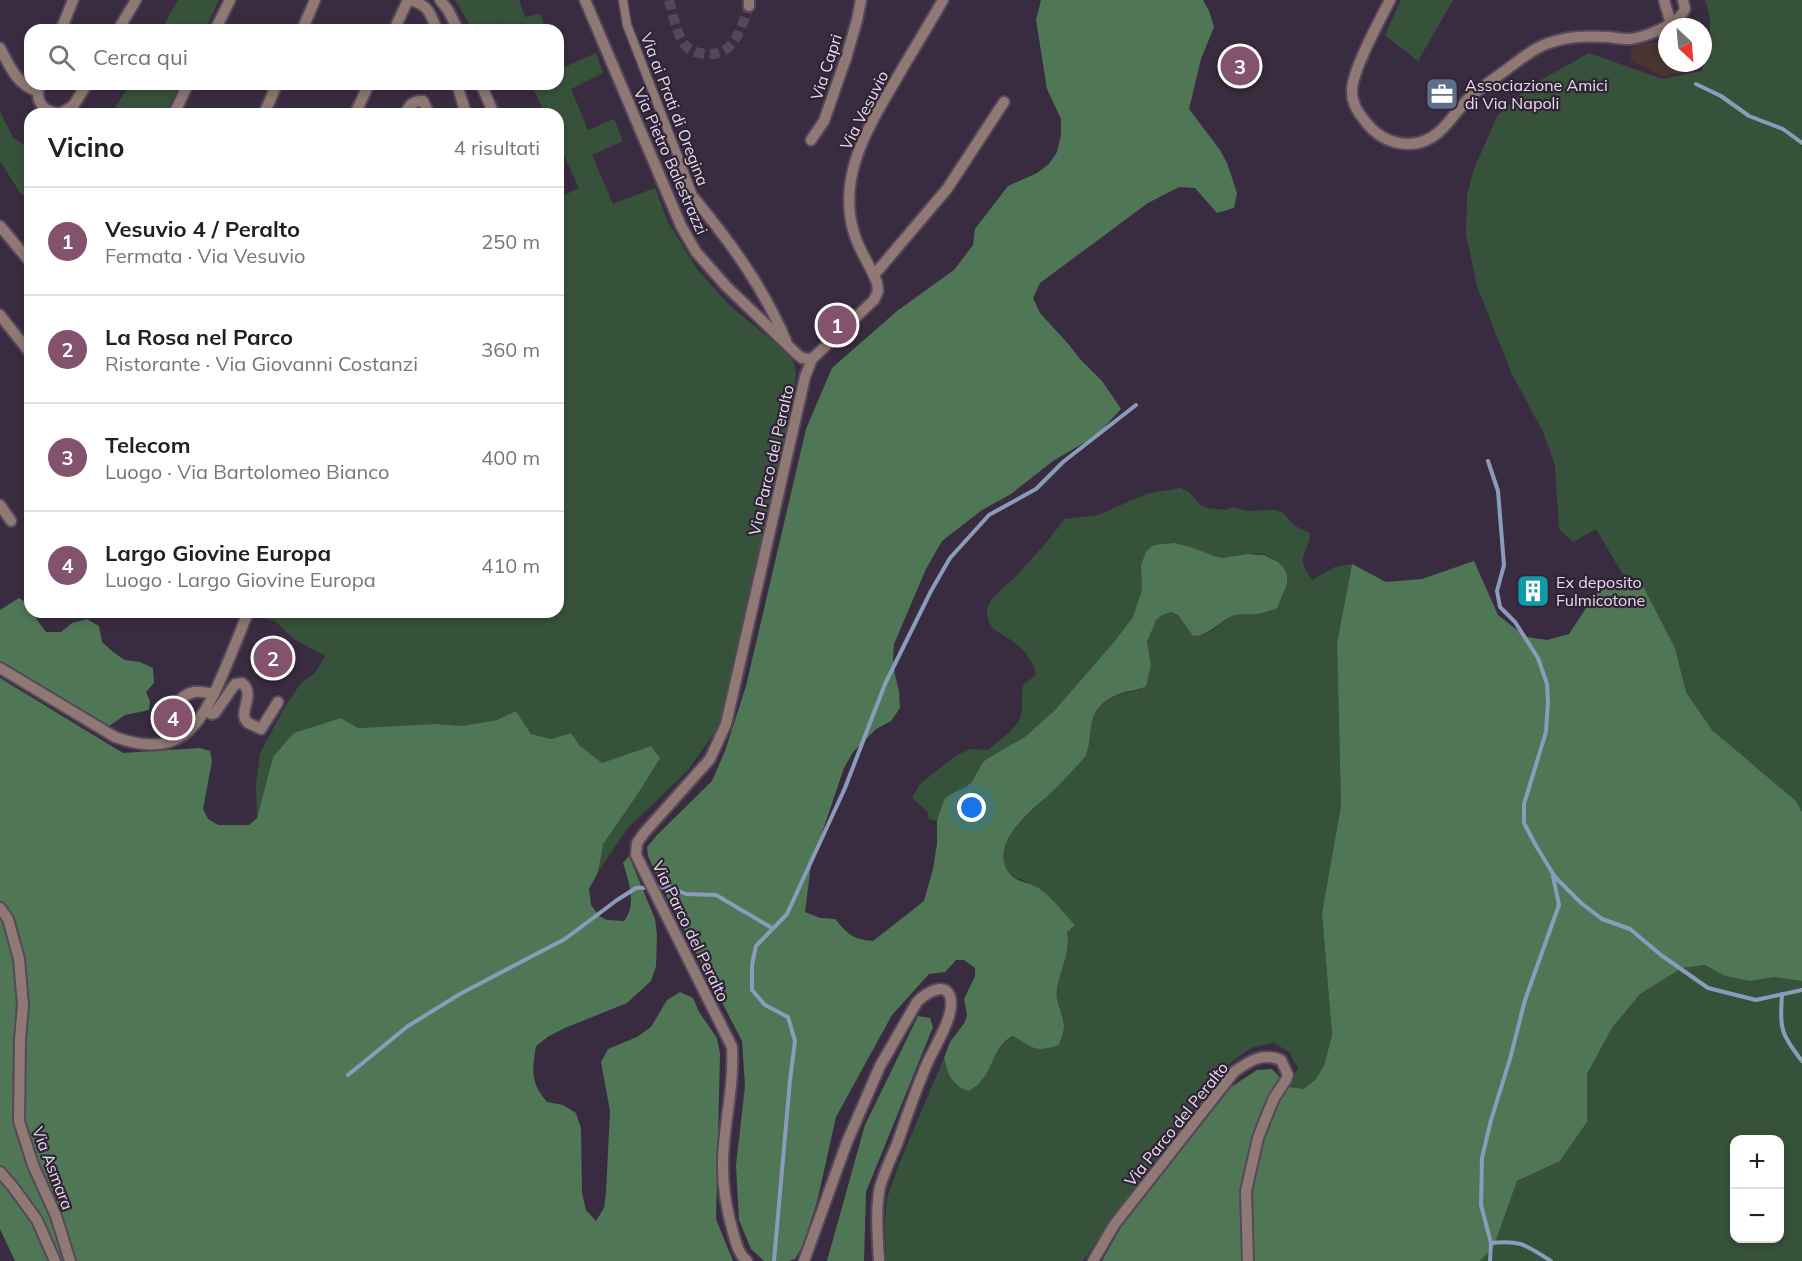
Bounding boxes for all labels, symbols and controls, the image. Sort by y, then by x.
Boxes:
north arrow [1658,18,1712,72]
search box [24,24,564,90]
street label: Via ai Prati di Oregina [637,30,713,188]
street label: Via Capri [806,31,846,103]
icon: search [45,41,78,74]
text: Cerca qui [93,43,188,71]
pin: 3 [1220,44,1260,88]
street label: Via Vesuvio [836,67,892,153]
place label: Associazione Amici di Via Napoli [1465,75,1608,113]
office icon: Associazione Amici di Via Napoli [1424,76,1460,112]
street label: Via Pietro Balestrazzi [630,85,712,237]
text: Vicino [48,131,125,164]
text: 4 risultati [454,135,540,160]
text: Vesuvio 4 / Peralto [105,215,300,243]
text: 1 [62,229,74,254]
text: 250 m [481,229,540,254]
text: Fermata · Via Vesuvio [105,243,305,268]
pin: 1 [818,302,856,348]
text: La Rosa nel Parco [105,323,293,351]
text: 2 [62,337,74,362]
text: 360 m [481,337,540,362]
text: Ristorante · Via Giovanni Costanzi [105,351,418,376]
street label: Via Parco del Peralto [744,383,798,537]
text: Telecom [105,431,190,459]
text: 3 [62,445,74,470]
text: 400 m [481,445,540,470]
text: Luogo · Via Bartolomeo Bianco [105,459,389,484]
text: Largo Giovine Europa [105,539,331,567]
text: 4 [62,553,74,578]
text: 410 m [481,553,540,578]
text: Luogo · Largo Giovine Europa [105,567,376,592]
place label: Ex deposito Fulmicotone [1556,572,1645,610]
building icon: Ex deposito Fulmicotone [1515,573,1551,609]
pin: 2 [254,636,292,680]
pin: 4 [154,696,192,740]
your location [957,793,986,822]
street label: Via Parco del Peralto [648,857,734,1005]
street label: Via Parco del Peralto [1120,1058,1232,1190]
street label: Via Asmara [28,1124,78,1212]
map controls [1730,1135,1784,1243]
button: + [1730,1135,1784,1189]
button: − [1730,1189,1784,1243]

